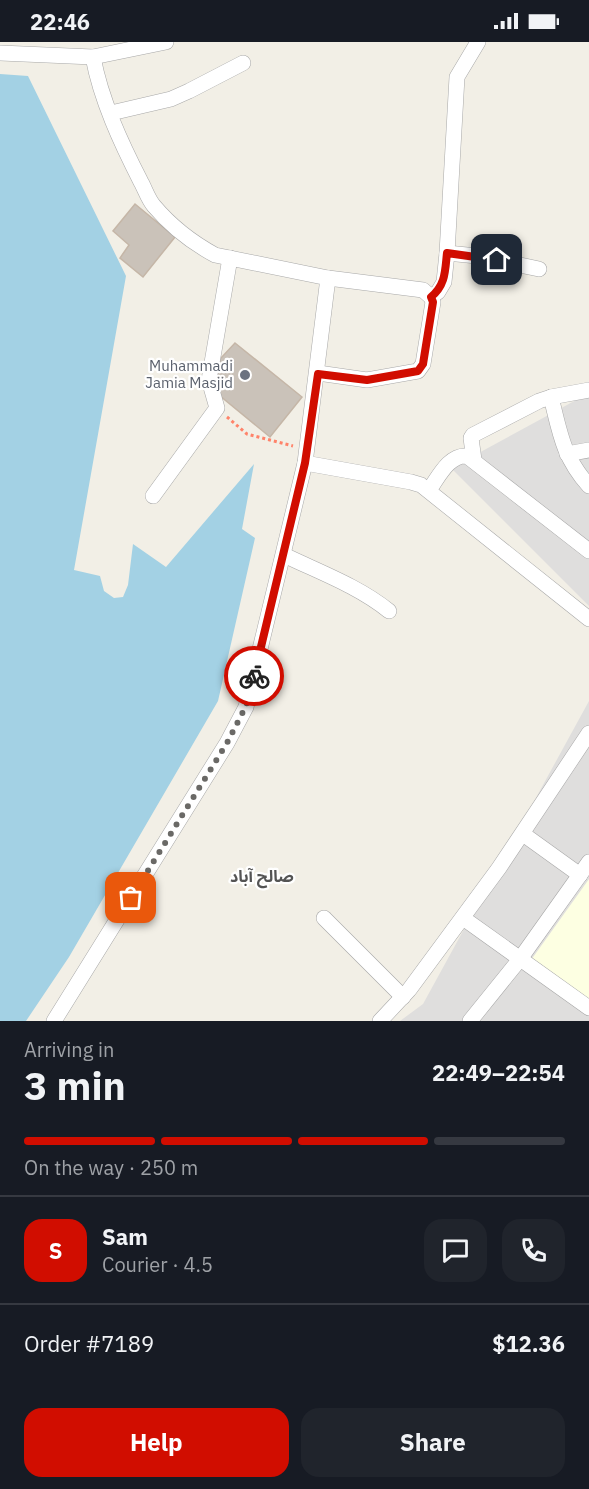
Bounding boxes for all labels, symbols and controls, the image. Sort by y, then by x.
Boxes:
text: 22:46 [30,7,90,36]
pin [471,234,522,285]
icon: home [480,243,513,276]
place label: Muhammadi Jamia Masjid [145,356,233,392]
marker: Muhammadi Jamia Masjid [238,368,252,382]
courier [224,646,284,706]
icon: bike [238,660,271,693]
district label: صالح آباد [230,866,294,889]
pin [105,872,156,923]
icon: bag [114,881,147,914]
text: Arriving in [24,1036,114,1063]
text: 22:49–22:54 [432,1058,565,1087]
text: 3 min [24,1060,126,1111]
text: On the way · 250 m [24,1154,198,1181]
button: chat [424,1219,487,1282]
button: phone [502,1219,565,1282]
text: Sam [102,1222,148,1251]
text: S [49,1236,62,1265]
text: Courier · 4.5 [102,1251,213,1278]
text: Order #7189 [24,1329,154,1358]
text: $12.36 [492,1329,565,1358]
button: Help [24,1408,289,1477]
button: Share [301,1408,565,1477]

